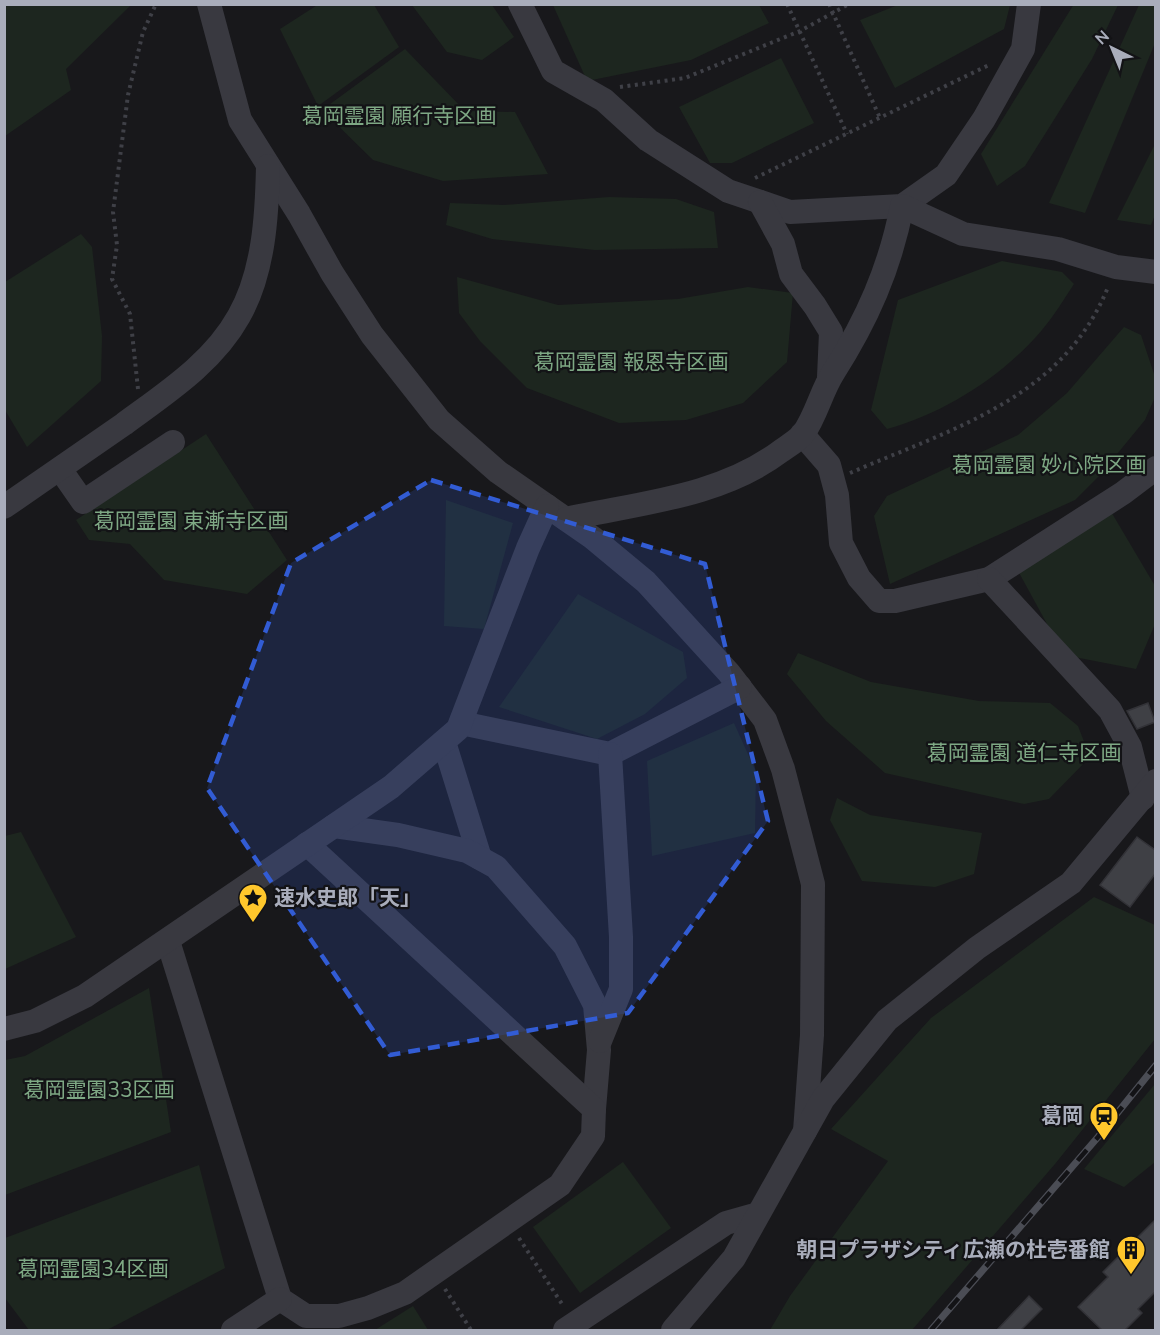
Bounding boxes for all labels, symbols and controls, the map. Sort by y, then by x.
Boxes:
north arrow [1082,18,1142,78]
text: N [1091,26,1114,50]
park label: 葛岡霊園 願行寺区画 [302,102,496,130]
park label: 葛岡霊園 報恩寺区画 [534,348,728,376]
park label: 葛岡霊園 妙心院区画 [952,451,1146,479]
park label: 葛岡霊園 東漸寺区画 [94,507,288,535]
park label: 葛岡霊園 道仁寺区画 [927,739,1121,767]
place icon: 速水史郎「天」 [237,882,269,924]
place label: 速水史郎「天」 [274,884,421,912]
park label: 葛岡霊園33区画 [23,1076,175,1104]
station icon: 葛岡 [1088,1100,1120,1142]
place label: 葛岡 [1041,1102,1083,1130]
building icon: 朝日プラザシティ広瀬の杜壱番館 [1115,1234,1147,1276]
place label: 朝日プラザシティ広瀬の杜壱番館 [796,1236,1110,1264]
park label: 葛岡霊園34区画 [17,1255,169,1283]

